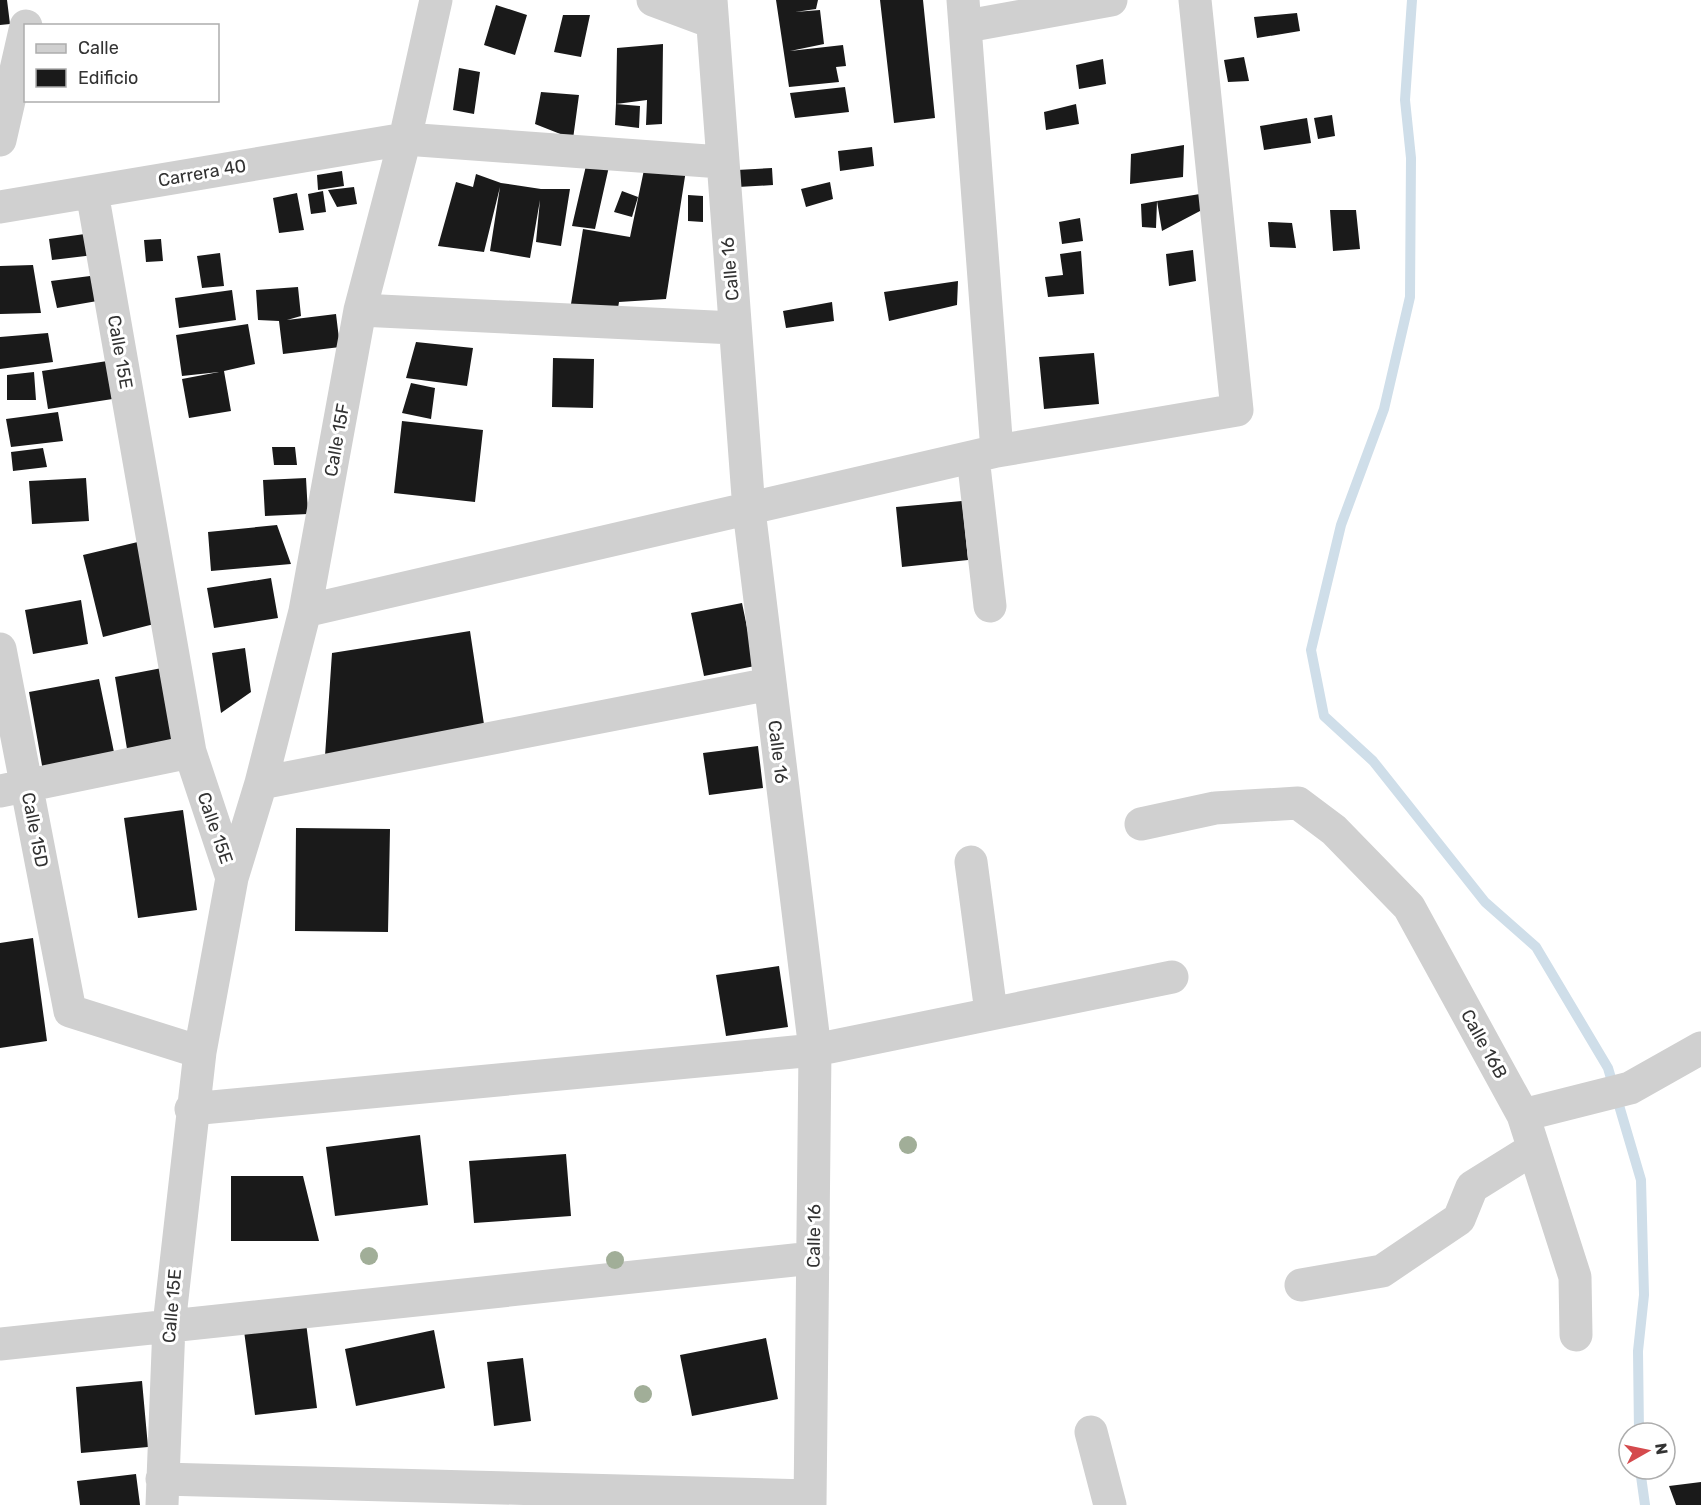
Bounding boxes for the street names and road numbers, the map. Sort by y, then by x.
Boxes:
street label: Carrera 40 [156,154,248,192]
street label: Calle 16 [716,236,744,302]
street label: Calle 15E [103,313,137,391]
street label: Calle 15F [320,402,354,478]
street label: Calle 16 [763,719,793,785]
street label: Calle 15E [192,789,238,867]
street label: Calle 15D [17,791,53,869]
street label: Calle 16B [1456,1006,1512,1082]
street label: Calle 16 [802,1204,826,1268]
street label: Calle 15E [158,1268,186,1344]

